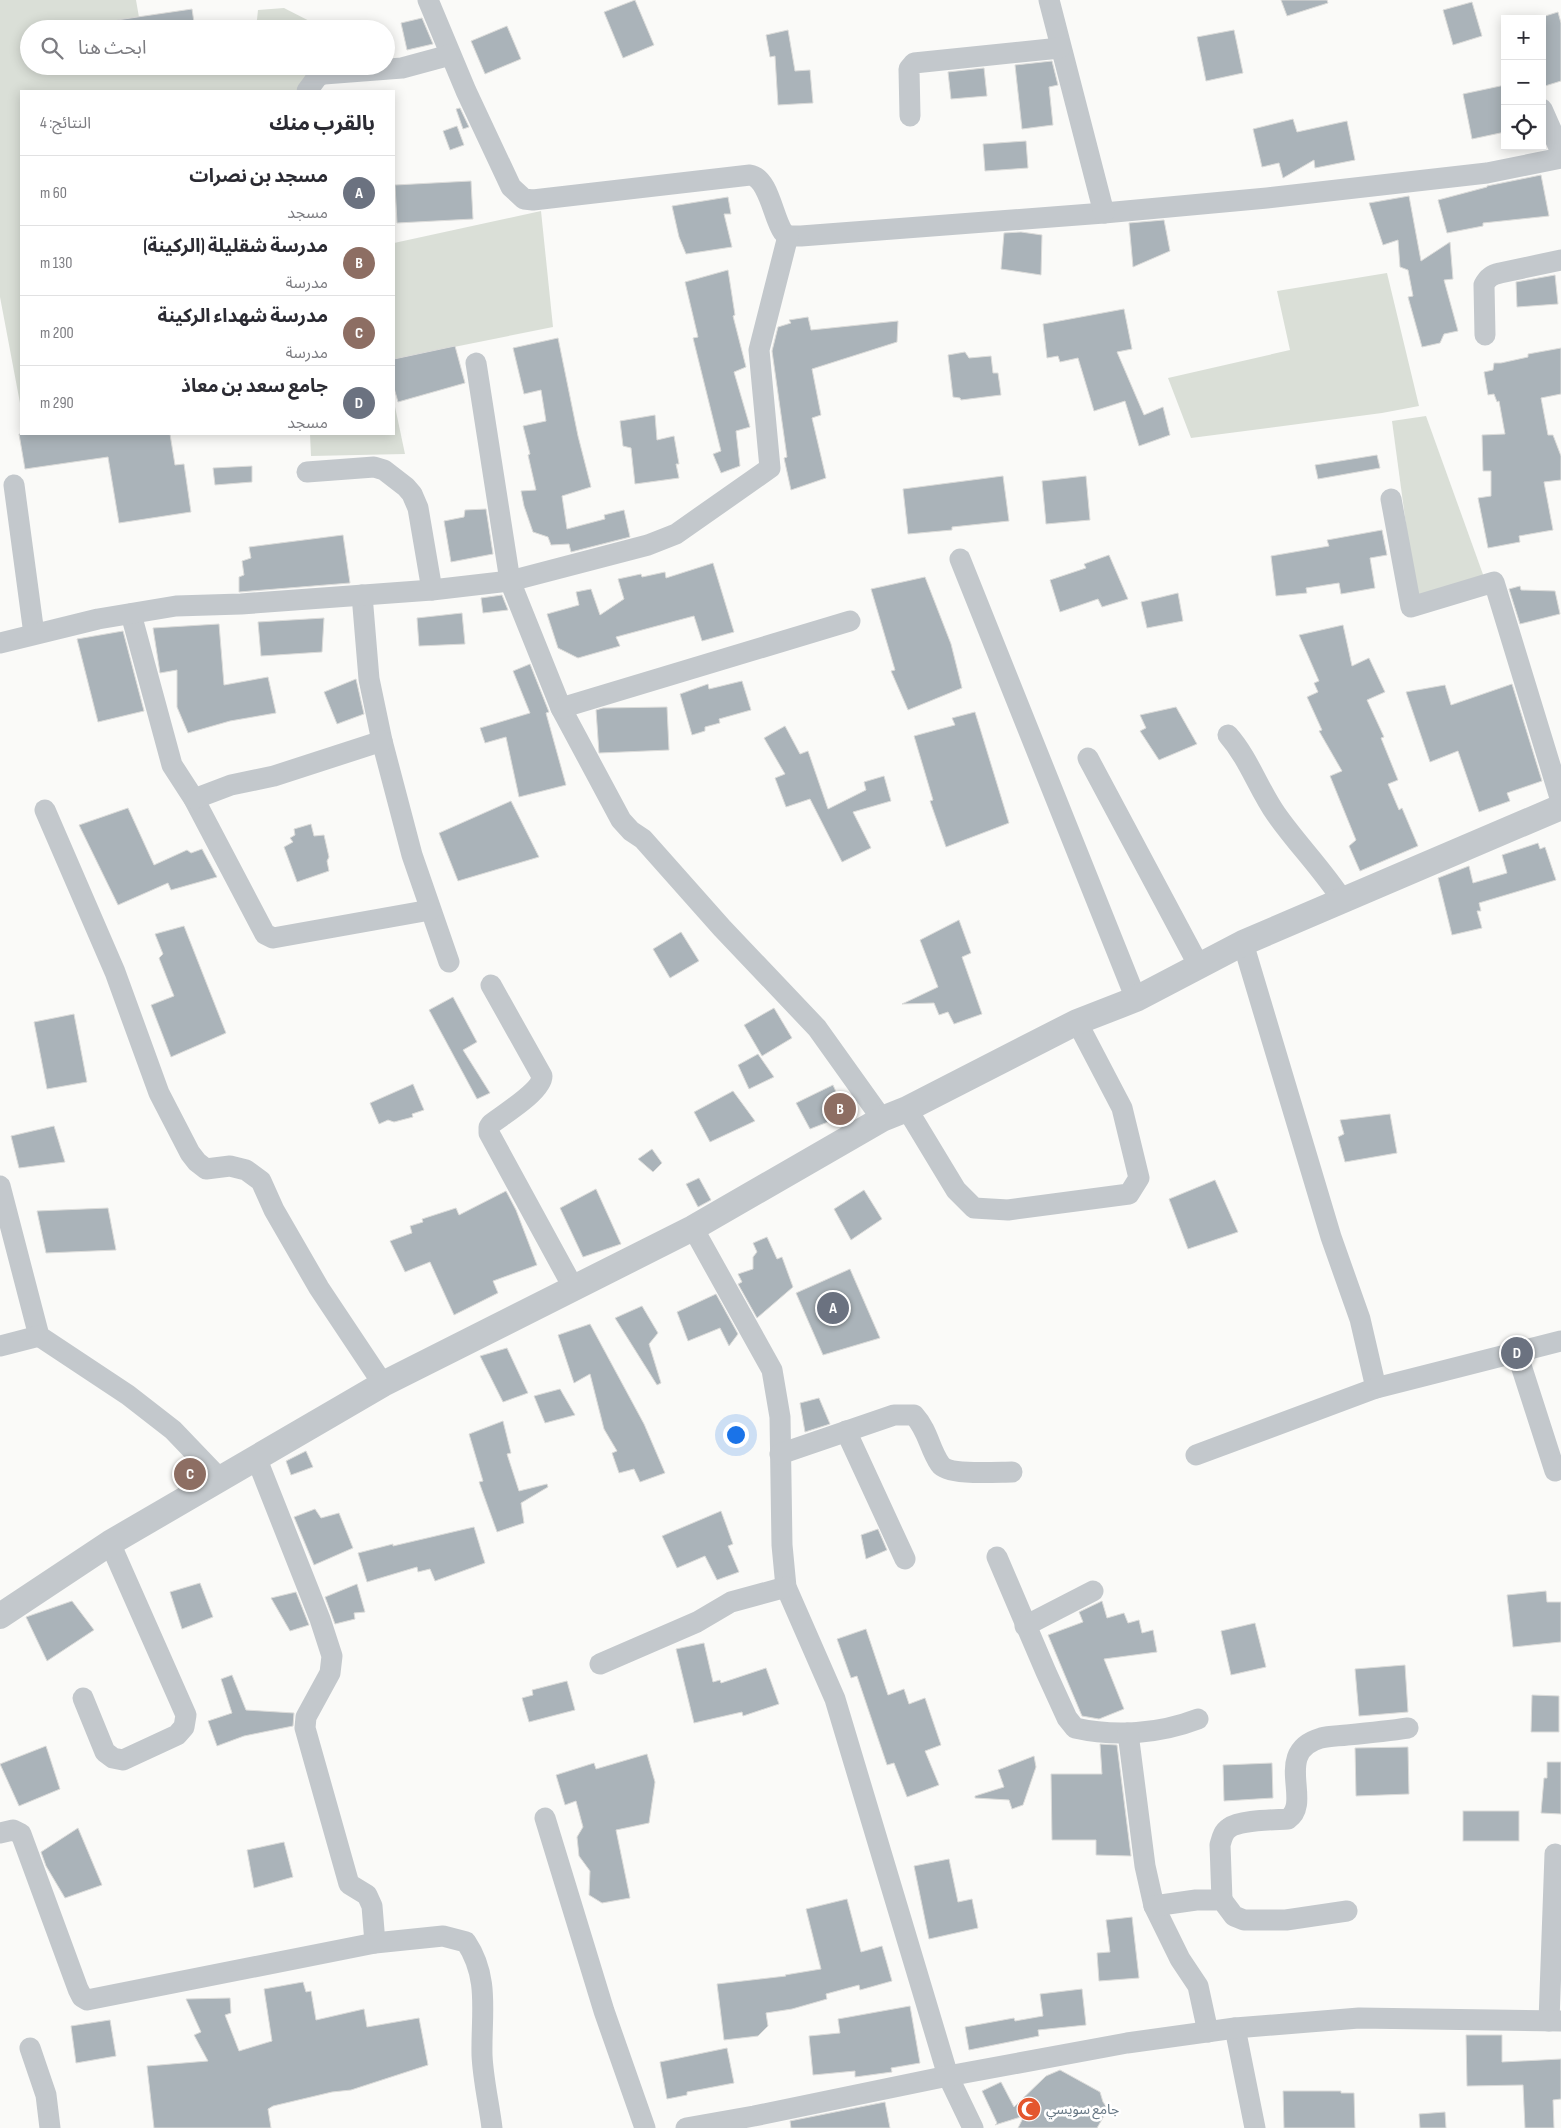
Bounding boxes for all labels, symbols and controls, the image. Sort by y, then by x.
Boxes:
map controls [1501,15,1546,150]
button: + [1501,15,1546,60]
search box [20,20,395,75]
icon: search [38,34,66,62]
text: ابحث هنا [78,37,146,60]
button: − [1501,60,1546,105]
button: locate [1501,105,1546,150]
text: بالقرب منك [269,111,375,136]
text: النتائج: 4 [40,114,91,133]
text: مسجد بن نصرات [189,165,328,188]
text: 60 m [40,184,67,203]
text: A [355,184,363,203]
text: مسجد [287,204,328,223]
text: مدرسة شقليلة (الركينة) [143,235,328,258]
text: 130 m [40,254,72,273]
text: B [355,254,363,273]
text: مدرسة [285,274,328,293]
text: مدرسة شهداء الركينة [158,305,328,328]
text: 200 m [40,324,74,343]
text: C [355,324,363,343]
text: مدرسة [285,344,328,363]
text: جامع سعد بن معاذ [181,375,328,398]
text: 290 m [40,394,74,413]
text: D [355,394,363,413]
text: مسجد [287,414,328,433]
pin: B [824,1090,856,1128]
pin: A [817,1289,849,1327]
pin: D [1501,1334,1533,1372]
your location [723,1422,749,1448]
pin: C [174,1455,206,1493]
mosque icon: جامع سويسي [1016,2096,1042,2122]
place label: جامع سويسي [1046,2101,1119,2120]

